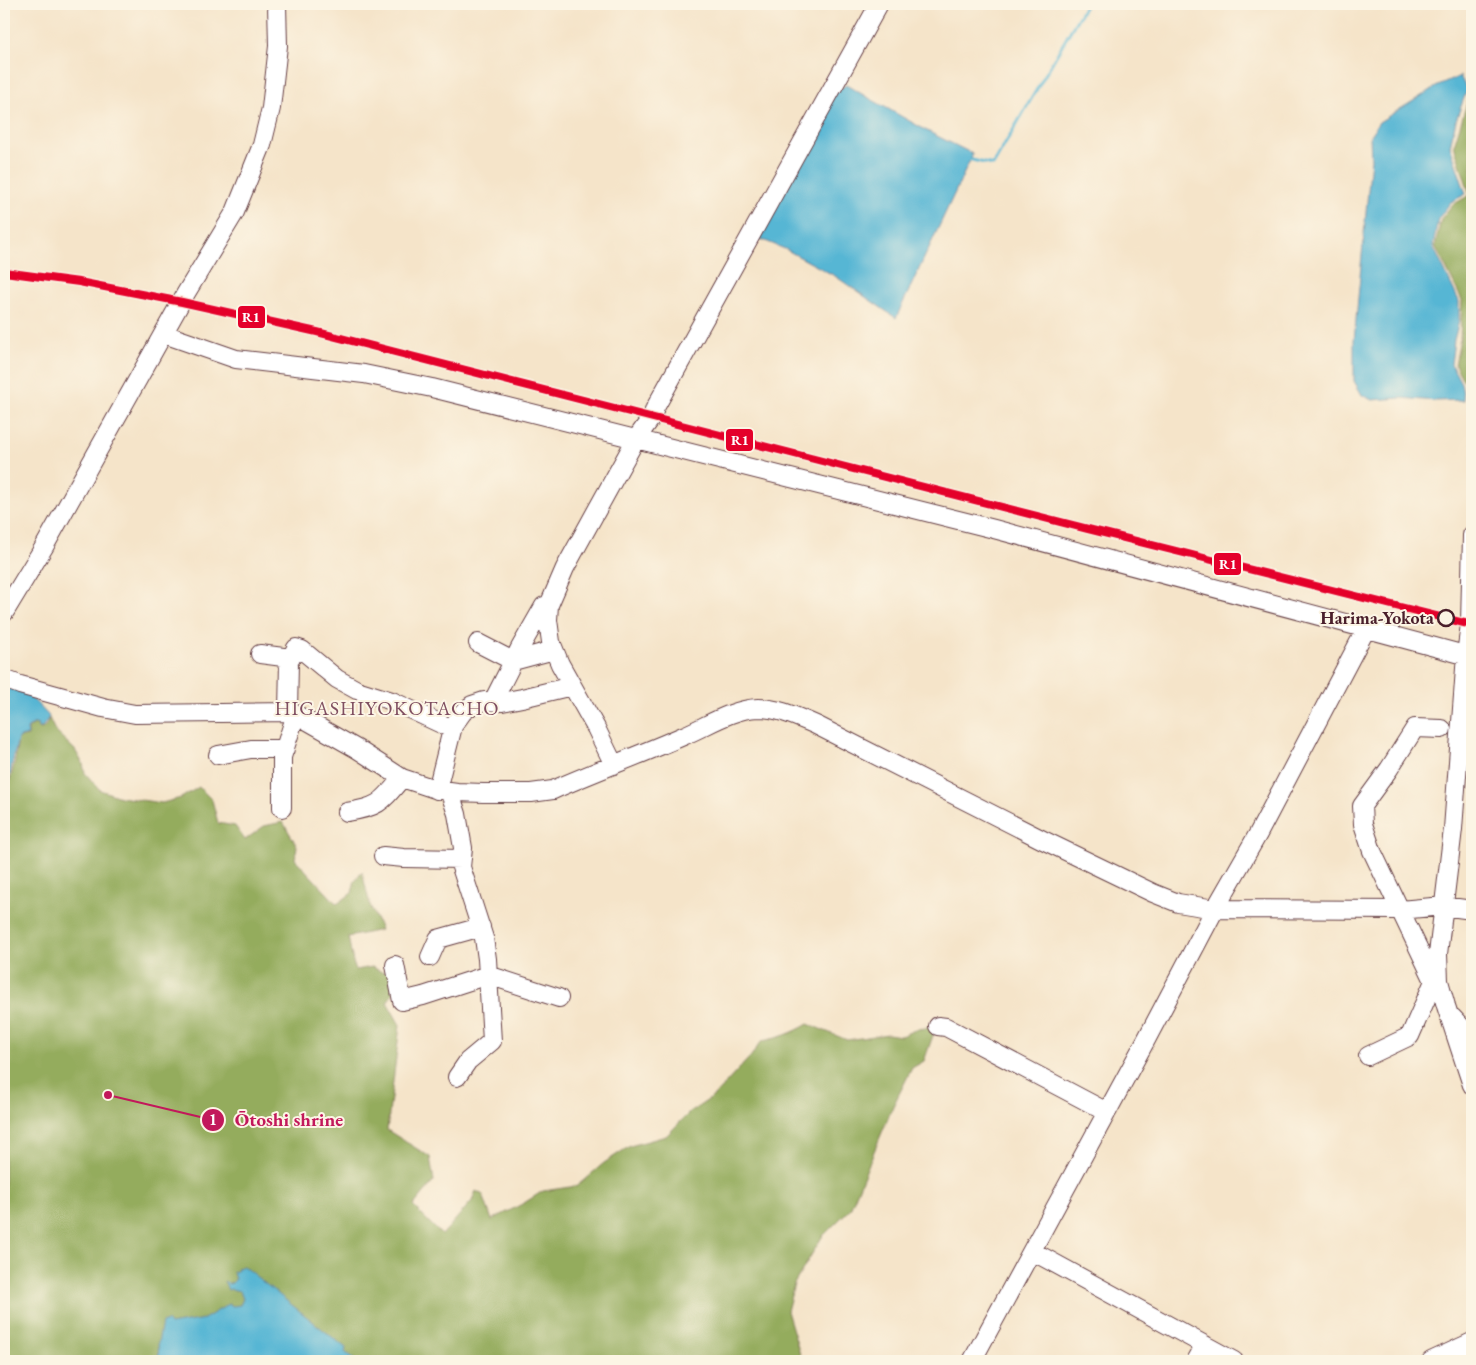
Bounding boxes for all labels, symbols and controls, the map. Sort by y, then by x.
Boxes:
line badge: R1 [237,305,266,329]
text: R1 [242,308,260,326]
line badge: R1 [725,428,754,452]
text: R1 [731,431,749,449]
line badge: R1 [1213,552,1242,576]
text: R1 [1219,555,1237,573]
place label: Harima-Yokota [1320,606,1434,629]
marker: Harima-Yokota [1437,609,1455,627]
district label: HIGASHIYOKOTACHO [274,695,500,721]
callout: Ōtoshi shrine [200,1103,353,1137]
text: Ōtoshi shrine [235,1107,343,1132]
text: 1 [209,1110,217,1129]

